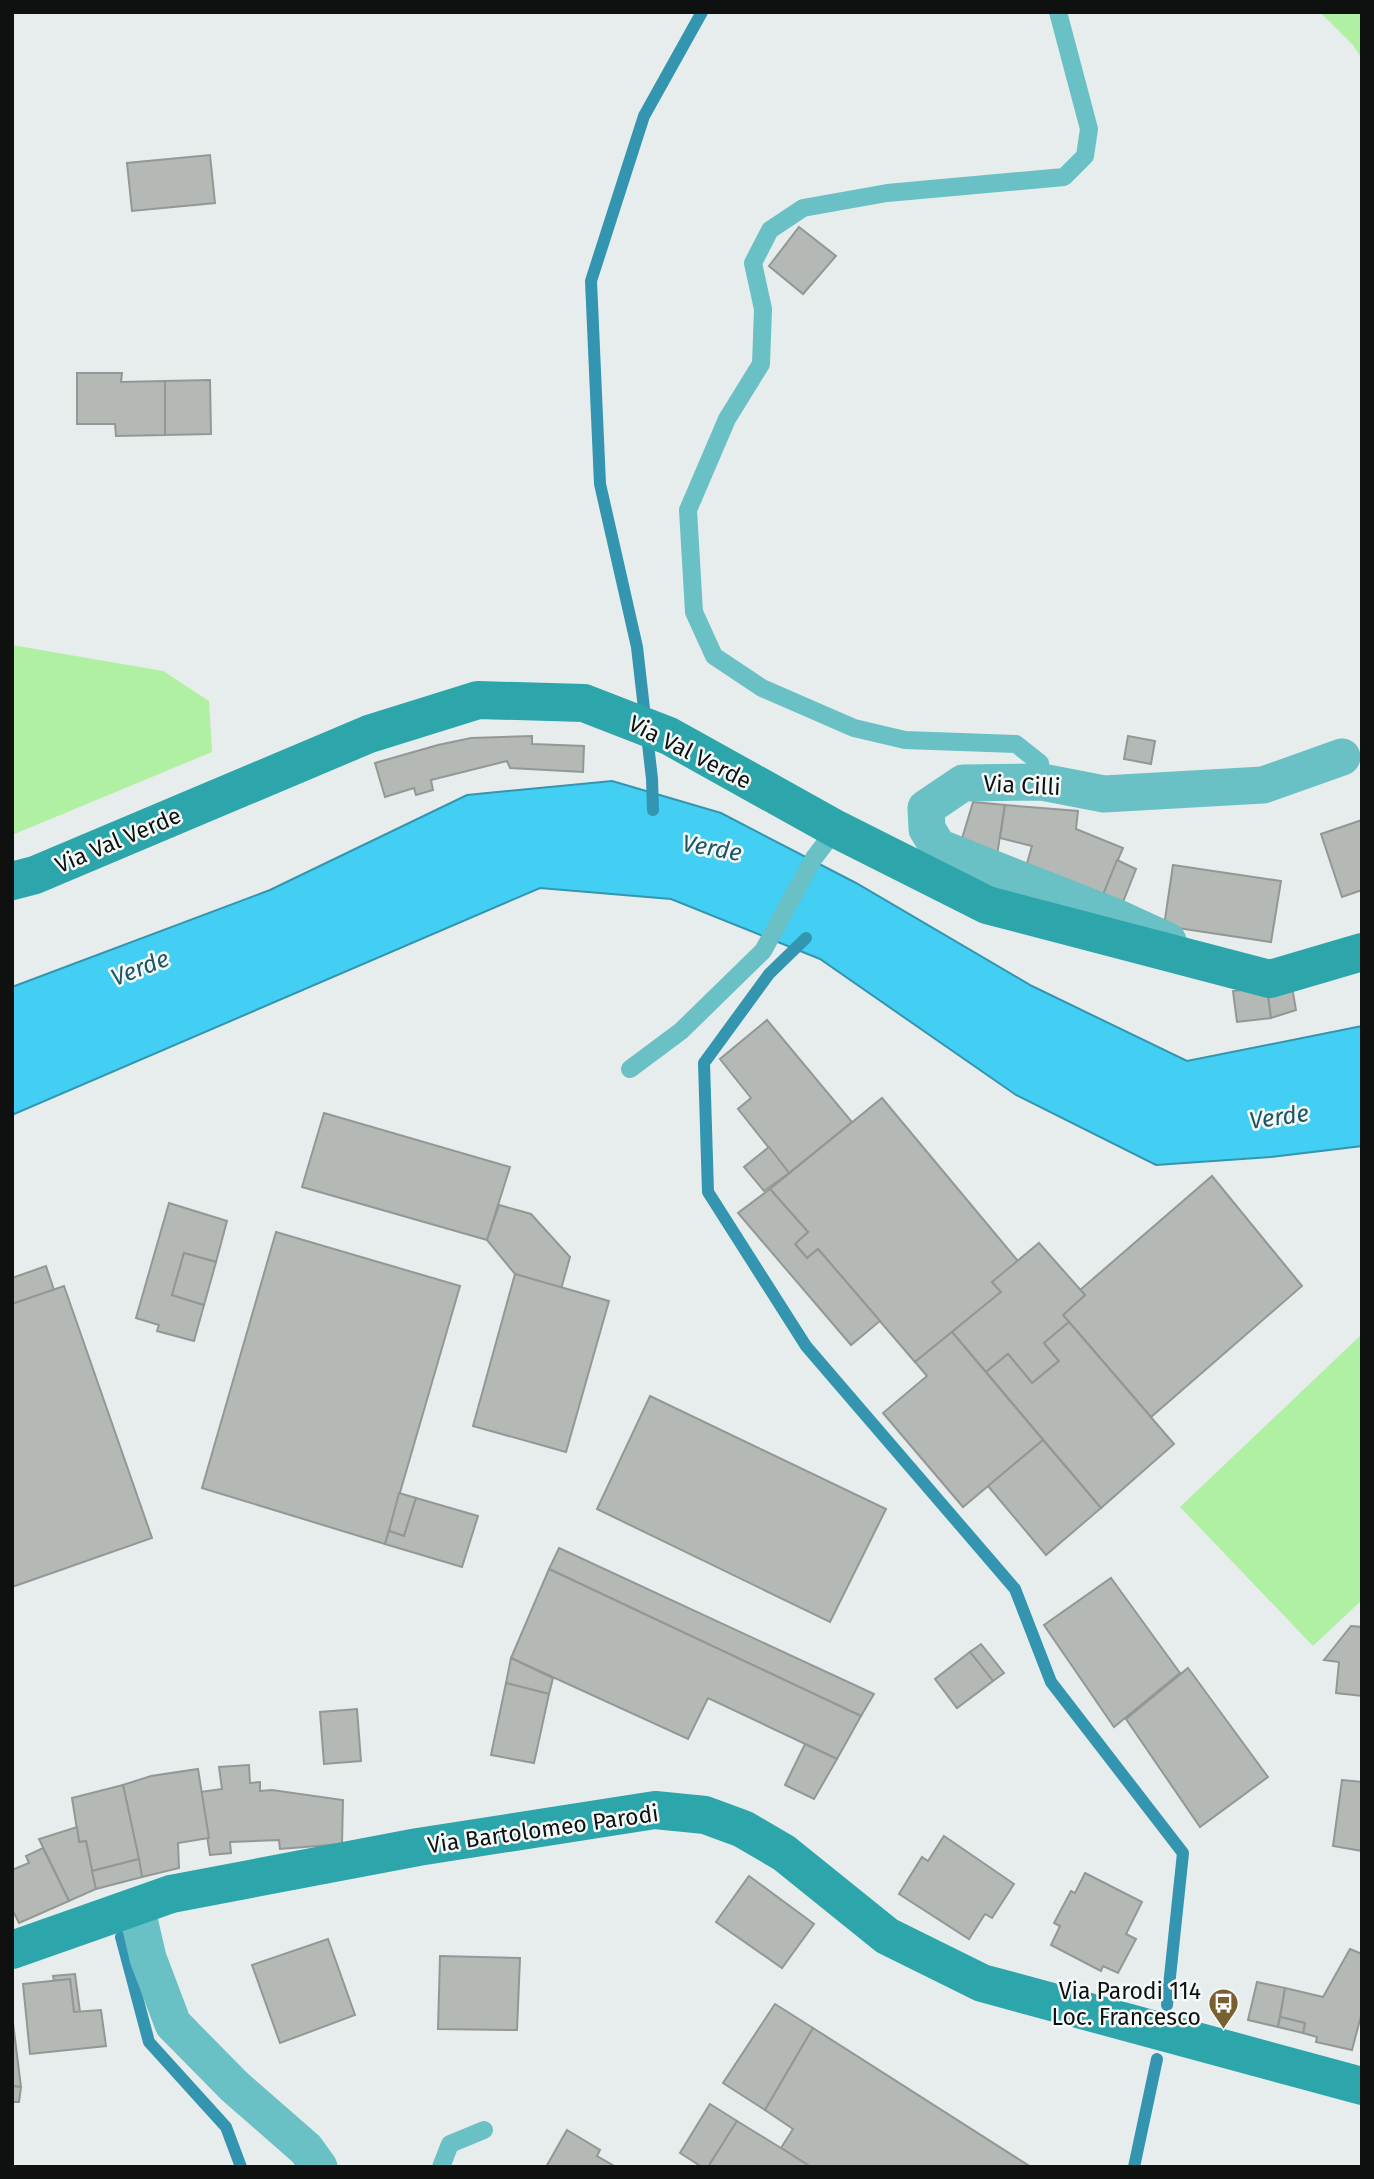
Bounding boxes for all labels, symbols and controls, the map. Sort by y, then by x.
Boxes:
street label: Via Val Verde [624,709,756,795]
street label: Via Cilli [983,769,1061,801]
street label: Via Val Verde [51,801,185,879]
water label: Verde [680,829,744,867]
water label: Verde [107,944,173,992]
water label: Verde [1247,1099,1311,1135]
street label: Via Bartolomeo Parodi [426,1799,660,1859]
place label: Via Parodi 114 Loc. Francesco [1052,1977,1201,2031]
bus stop icon: Via Parodi 114 Loc. Francesco [1207,1987,1241,2031]

